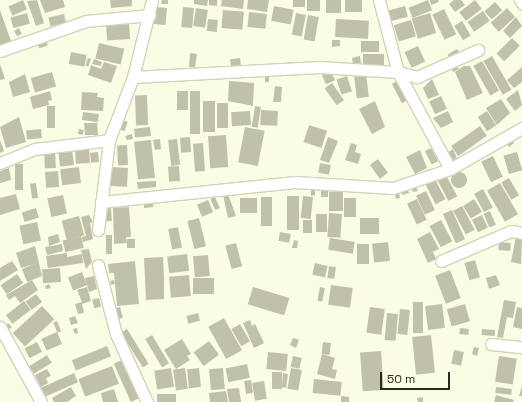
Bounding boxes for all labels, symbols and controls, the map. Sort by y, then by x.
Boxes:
scale bar [382,364,452,390]
text: 50 m [387,371,415,387]

